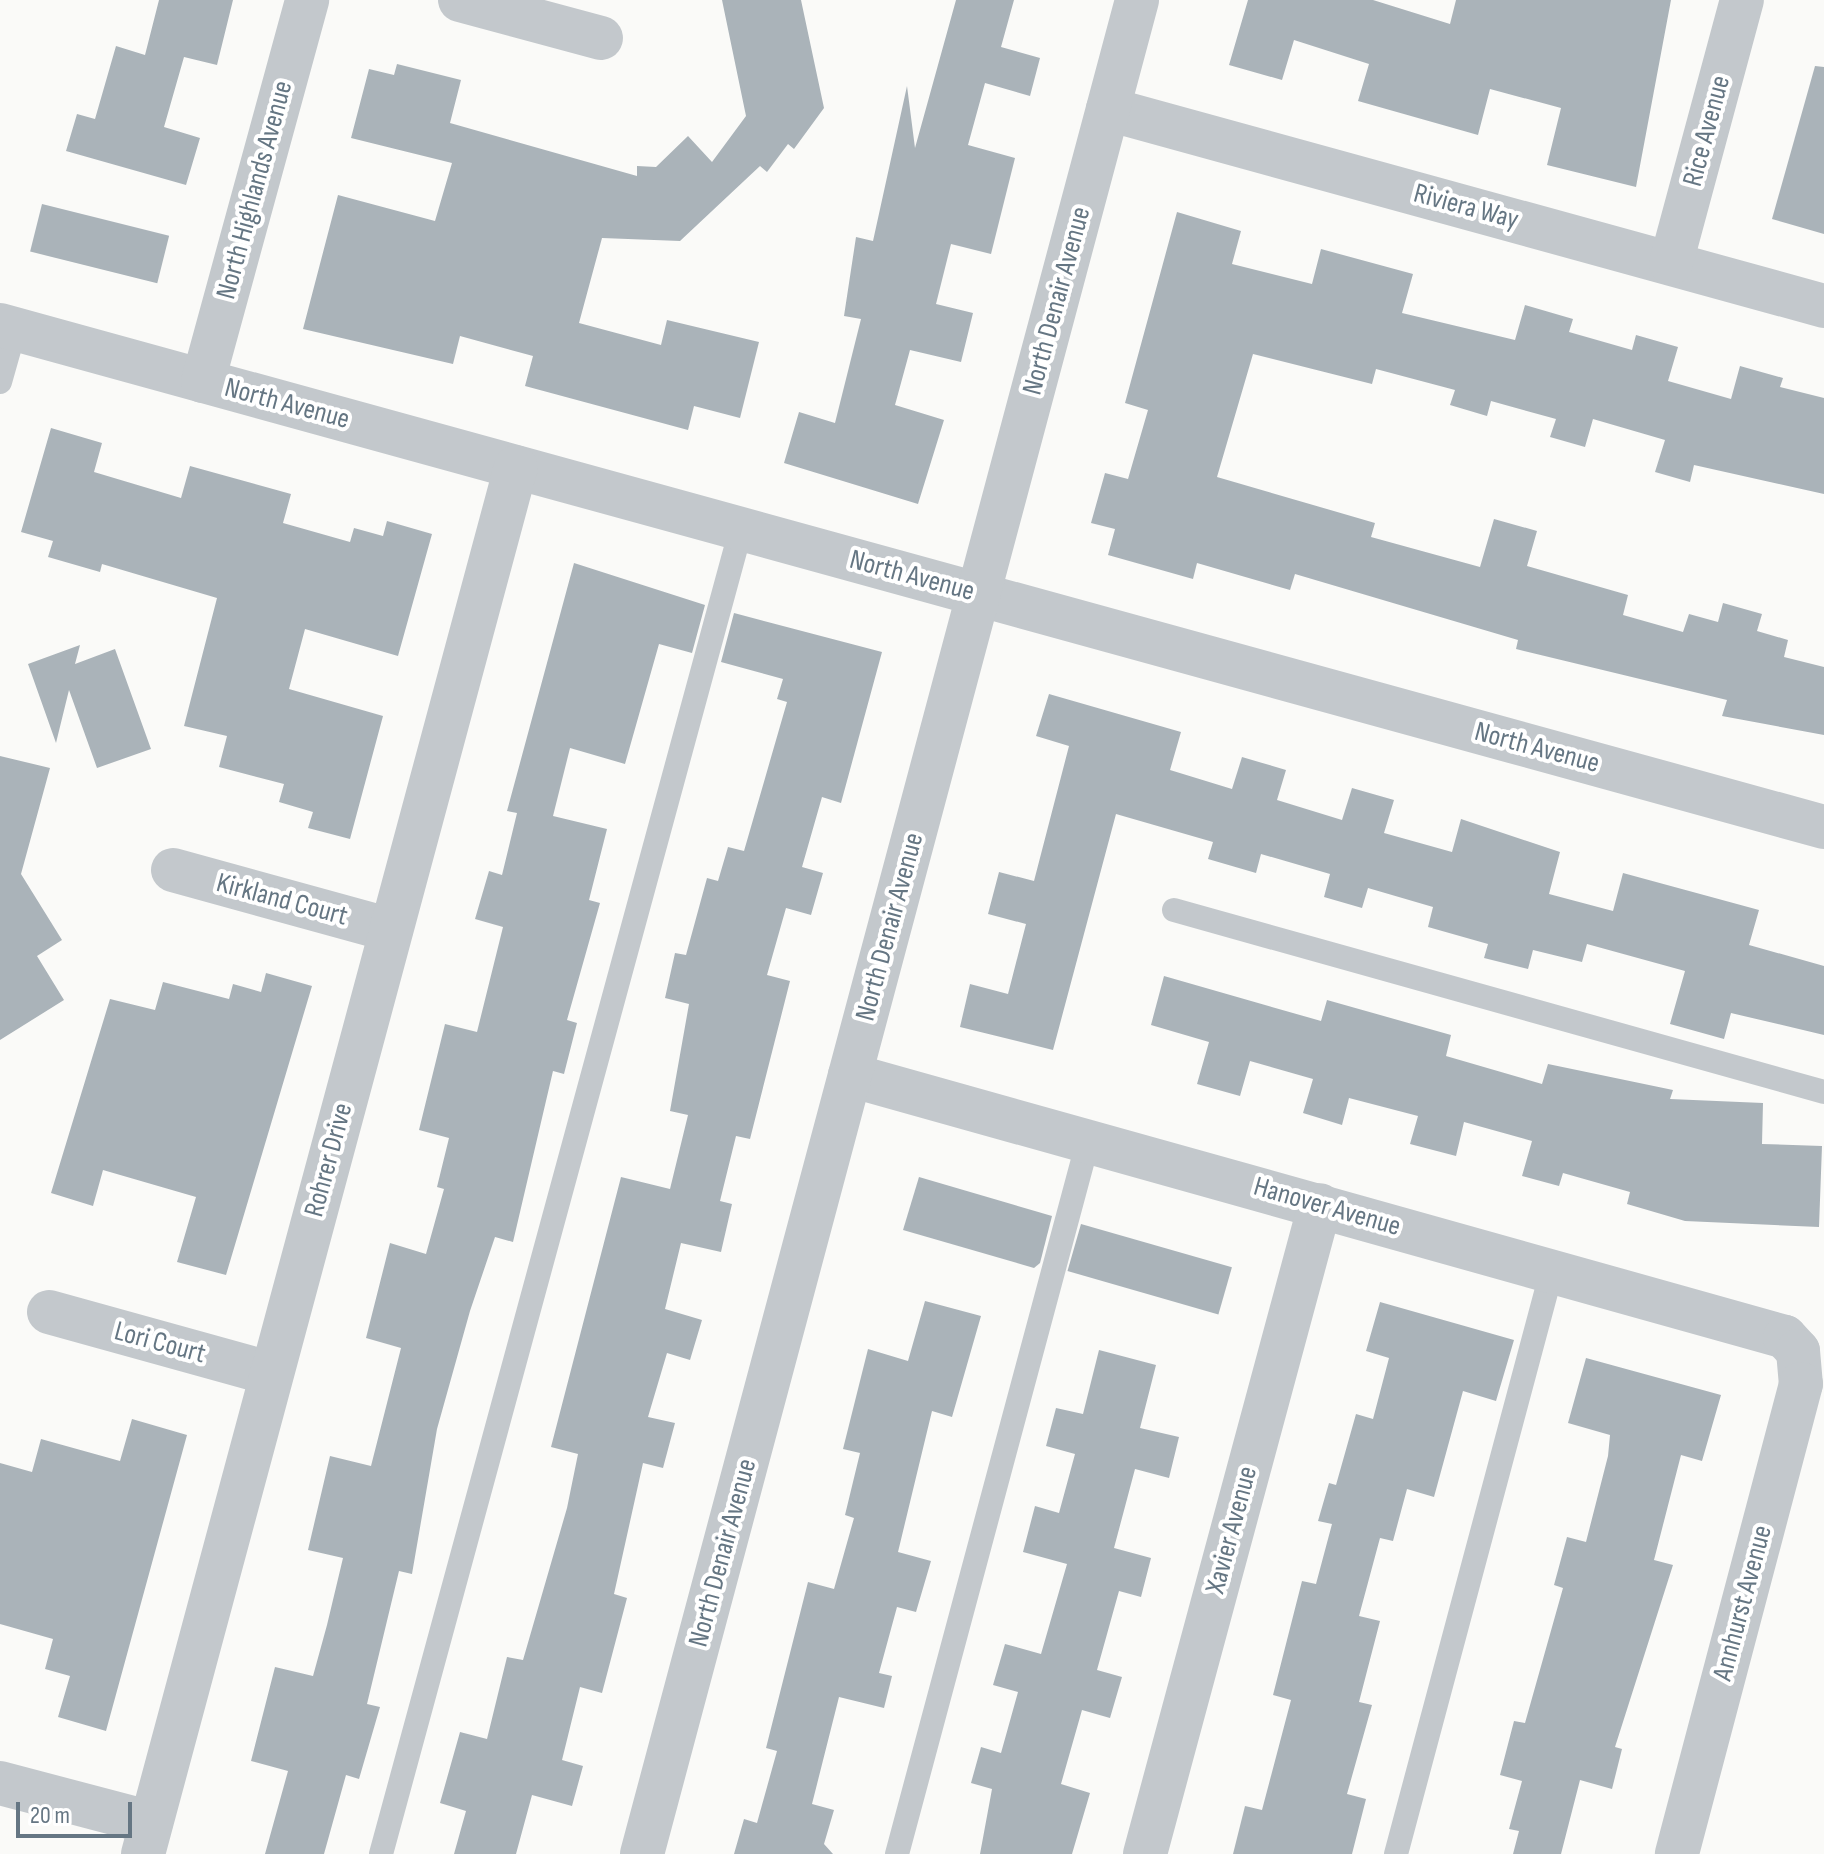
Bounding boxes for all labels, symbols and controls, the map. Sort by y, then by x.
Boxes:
street label: Rice Avenue [1676,72,1738,190]
street label: North Highlands Avenue [210,77,300,303]
street label: Riviera Way [1410,177,1522,237]
street label: North Denair Avenue [1016,203,1098,399]
street label: North Avenue [221,371,353,437]
street label: North Avenue [846,543,978,609]
street label: North Avenue [1471,715,1603,781]
street label: North Denair Avenue [849,829,931,1025]
street label: Kirkland Court [213,866,351,934]
street label: Rohrer Drive [298,1099,360,1221]
street label: Hanover Avenue [1250,1170,1404,1244]
street label: Lori Court [111,1315,209,1371]
street label: North Denair Avenue [682,1455,764,1651]
street label: Xavier Avenue [1199,1463,1265,1597]
street label: Annhurst Avenue [1706,1522,1780,1684]
scale bar [20,1786,136,1836]
text: 20 m [30,1801,70,1830]

